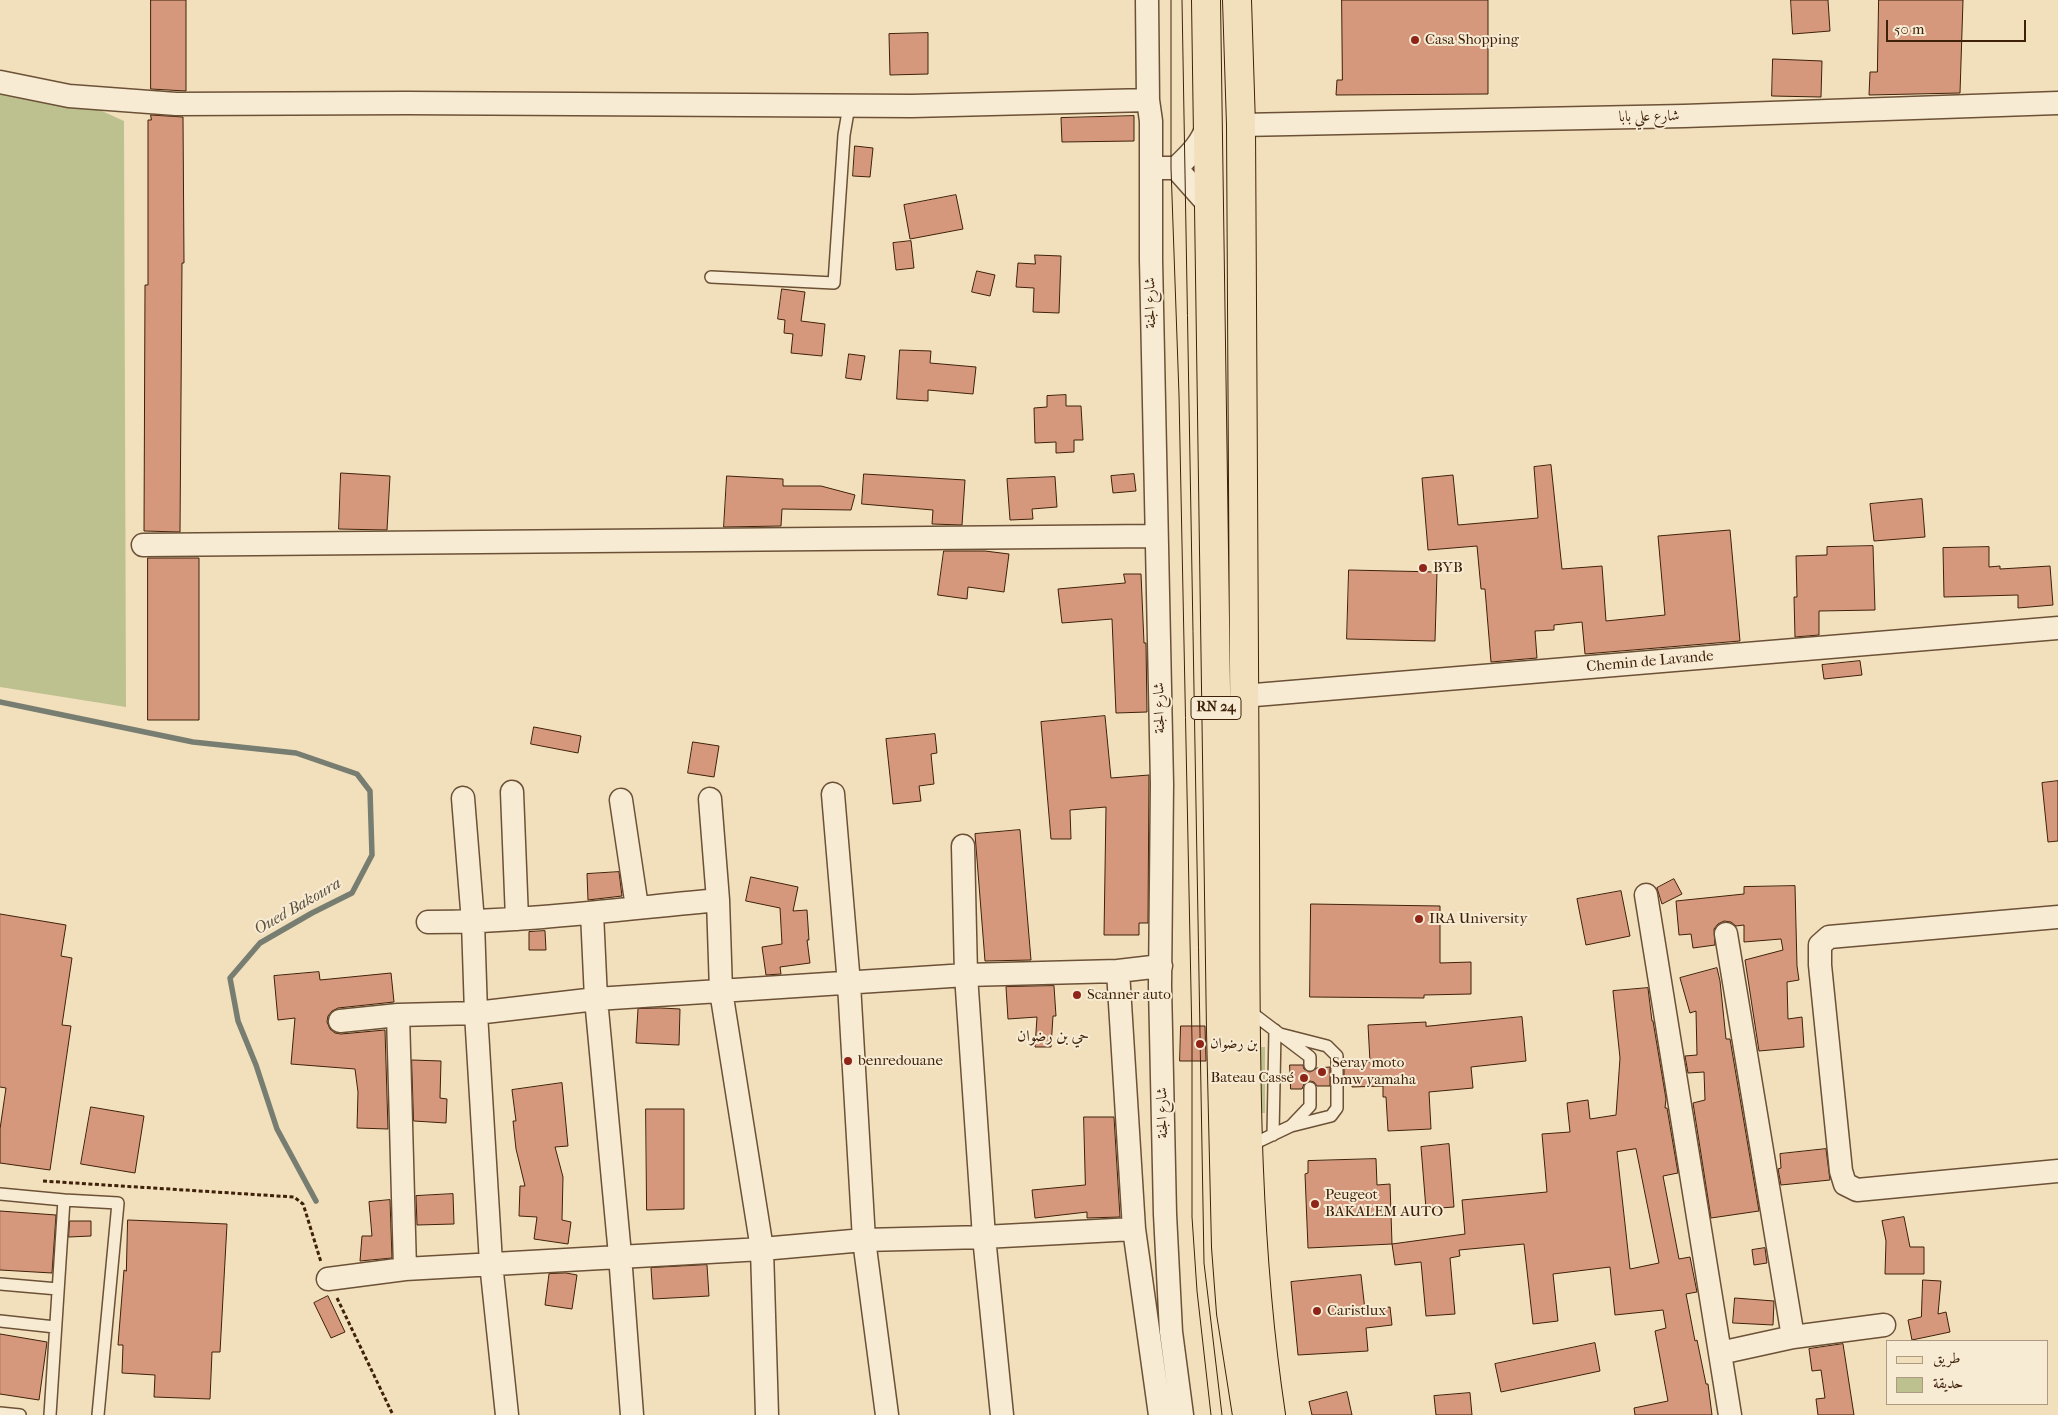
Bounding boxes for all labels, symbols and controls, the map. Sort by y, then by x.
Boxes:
scale bar [1888,10,2028,42]
text: 50 m [1894,20,1924,38]
place label: Casa Shopping [1425,31,1519,49]
marker: Casa Shopping [1409,34,1421,46]
street label: شارع علي بابا [1618,107,1680,127]
street label: شارع الجنة [1142,277,1160,329]
place label: BYB [1433,559,1463,577]
marker: BYB [1417,562,1429,574]
street label: Chemin de Lavande [1586,647,1714,677]
street label: شارع الجنة [1151,682,1169,734]
road number: RN 24 [1191,696,1241,720]
water label: Oued Bakoura [251,874,345,940]
place label: IRA University [1429,910,1527,928]
marker: IRA University [1413,913,1425,925]
place label: Scanner auto [1087,986,1171,1004]
marker: Scanner auto [1071,989,1083,1001]
district label: حي بن رضوان [1017,1027,1089,1047]
place label: بن رضوان [1210,1035,1258,1053]
marker: بن رضوان [1194,1038,1206,1050]
place label: benredouane [858,1052,943,1070]
place label: Seray moto bmw yamaha [1332,1054,1416,1089]
marker: benredouane [842,1055,854,1067]
marker: Seray moto bmw yamaha [1316,1066,1328,1078]
place label: Bateau Cassé [1210,1069,1294,1087]
marker: Bateau Cassé [1298,1072,1310,1084]
street label: شارع الجنة [1154,1087,1172,1139]
place label: Peugeot BAKALEM AUTO [1325,1186,1443,1221]
marker: Peugeot BAKALEM AUTO [1309,1198,1321,1210]
place label: Caristlux [1327,1302,1386,1320]
marker: Caristlux [1311,1305,1323,1317]
legend [1886,1340,2048,1405]
text: طريق [1933,1349,1960,1367]
text: حديقة [1933,1374,1963,1392]

